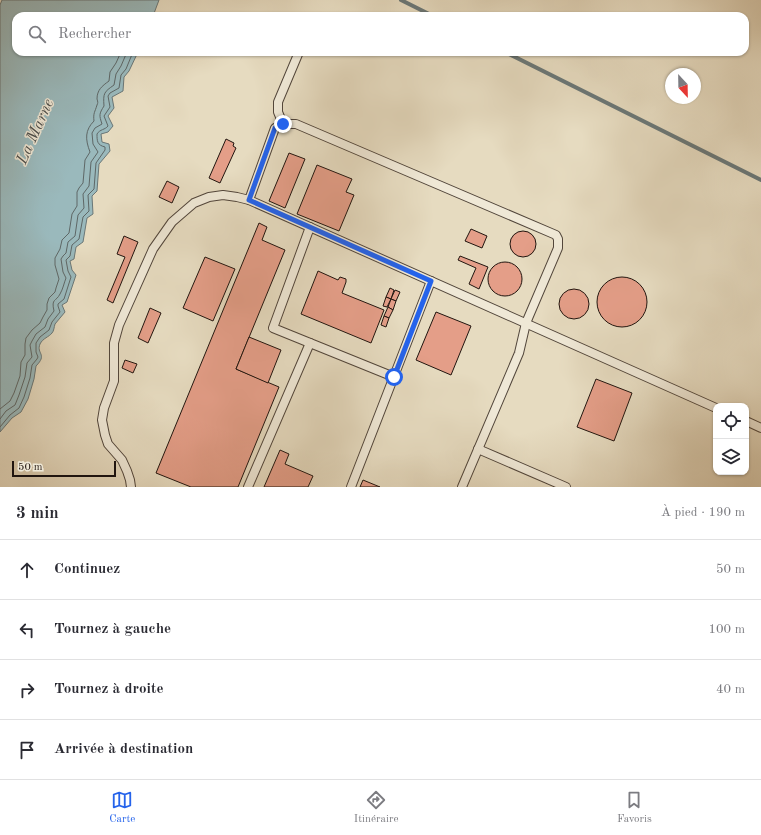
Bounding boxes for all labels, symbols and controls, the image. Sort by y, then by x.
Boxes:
search box [12,12,749,56]
icon: search [26,23,48,45]
text: Rechercher [58,27,131,42]
north arrow [665,68,701,104]
water label: La Marne [14,96,57,168]
route end [274,115,292,133]
route start [385,368,403,386]
map controls [713,403,749,475]
button: locate [713,403,749,439]
button: layers [713,439,749,475]
scale bar [12,459,116,478]
text: 50 m [18,462,43,473]
text: 3 min [16,505,59,522]
text: À pied · 190 m [661,506,745,519]
icon: ahead [16,559,38,581]
text: Continuez [54,562,120,577]
text: 50 m [716,563,745,576]
icon: left [16,619,38,641]
text: Tournez à gauche [54,622,171,637]
text: 100 m [708,623,745,636]
icon: right [16,679,38,701]
text: Tournez à droite [54,682,164,697]
text: 40 m [716,683,745,696]
icon: arrive [16,739,38,761]
text: Arrivée à destination [54,742,193,757]
tab: Carte [109,789,135,827]
tab: Itinéraire [354,789,399,827]
tab: Favoris [617,789,652,827]

